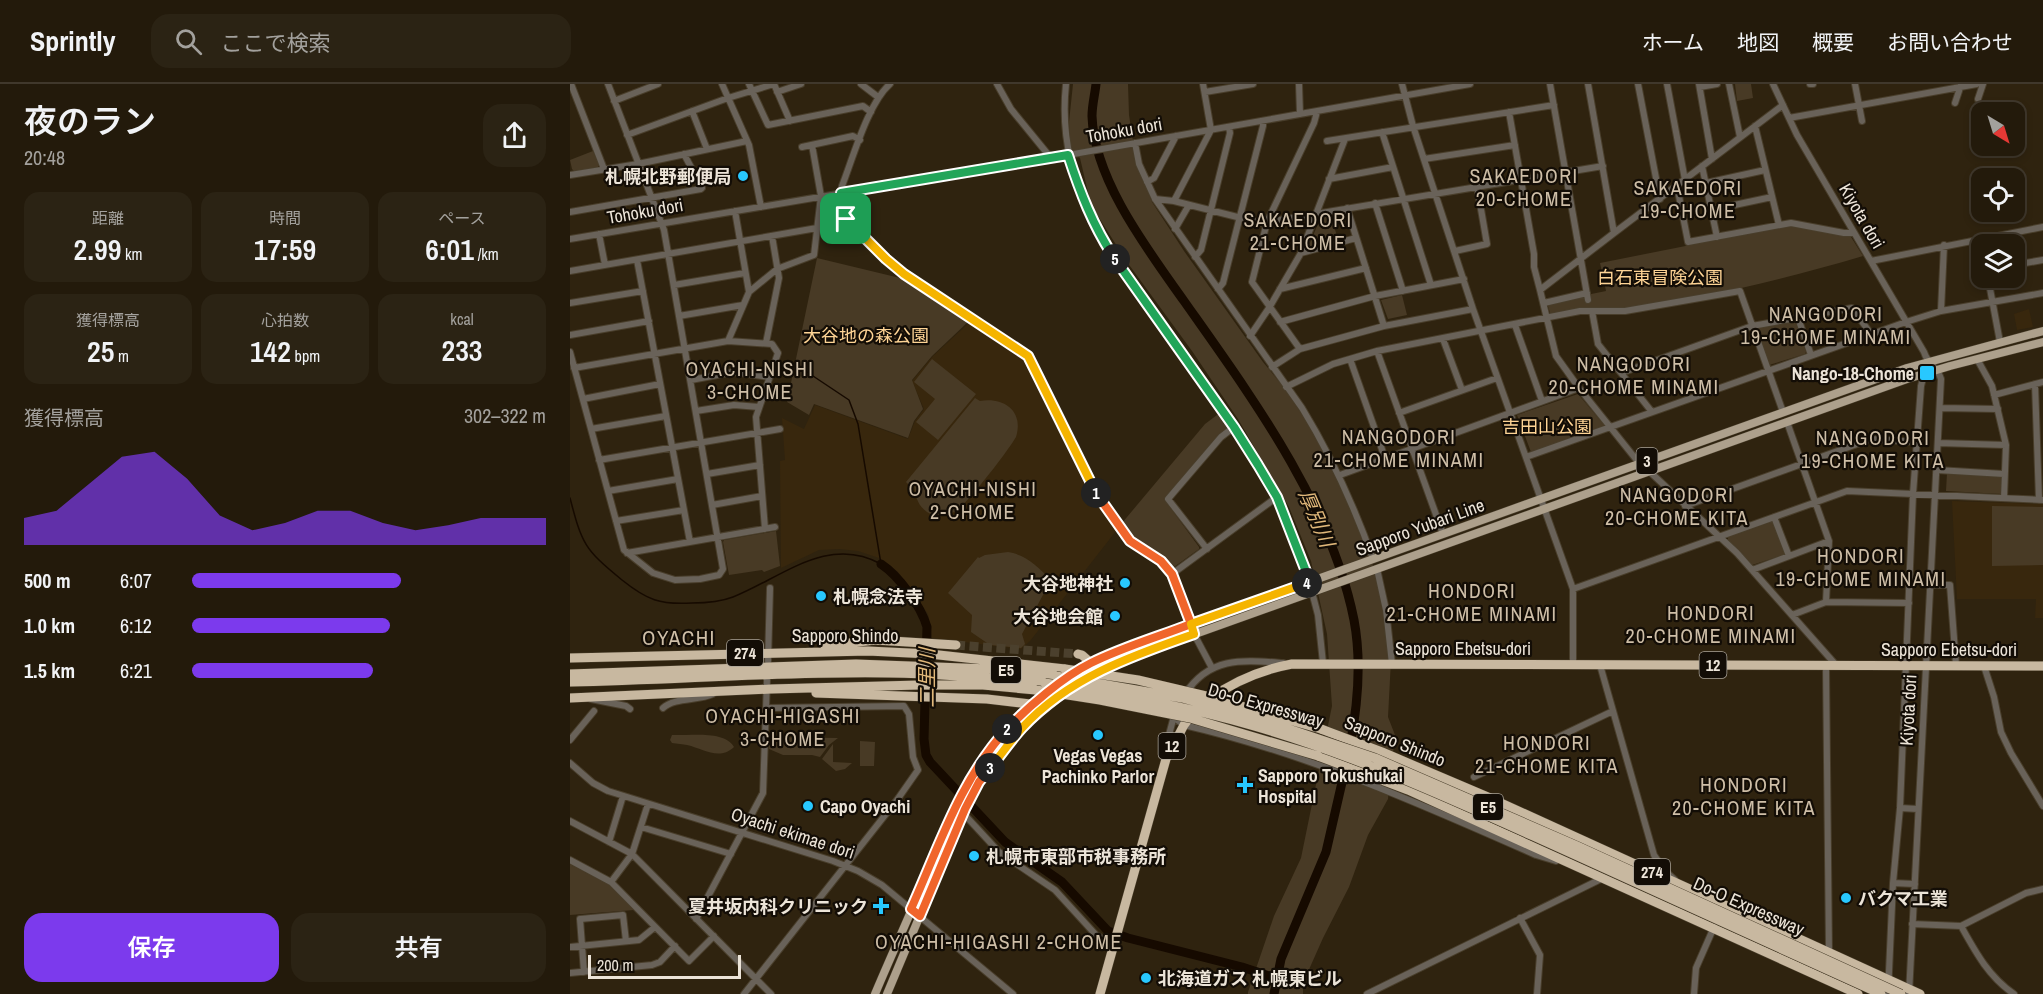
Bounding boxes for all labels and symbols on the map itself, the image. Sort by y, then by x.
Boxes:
north arrow [1971,102,2025,156]
street label: Tohoku dori [1084,111,1164,149]
district label: SAKAEDORI 20-CHOME [1469,162,1579,212]
place label: 札幌北野郵便局 [605,164,731,189]
marker: 札幌北野郵便局 [736,169,750,183]
district label: SAKAEDORI 19-CHOME [1633,174,1743,224]
street label: Kiyota dori [1833,179,1891,253]
street label: Tohoku dori [605,192,685,230]
pin [820,193,871,244]
district label: SAKAEDORI 21-CHOME [1243,206,1353,256]
pin: 5 [1100,244,1130,274]
park label: 白石東冒険公園 [1597,265,1723,290]
district label: NANGODORI 19-CHOME MINAMI [1740,300,1912,350]
park label: 大谷地の森公園 [803,323,929,348]
district label: NANGODORI 20-CHOME MINAMI [1548,350,1720,400]
district label: OYACHI-NISHI 3-CHOME [686,355,814,405]
place label: Nango-18-Chome [1792,361,1914,386]
marker: Nango-18-Chome [1918,364,1936,382]
park label: 吉田山公園 [1502,414,1592,439]
district label: NANGODORI 21-CHOME MINAMI [1313,423,1485,473]
district label: NANGODORI 19-CHOME KITA [1801,424,1945,474]
road number: 3 [1636,448,1658,474]
district label: OYACHI-NISHI 2-CHOME [909,475,1037,525]
pin: 1 [1081,478,1111,508]
district label: NANGODORI 20-CHOME KITA [1605,481,1749,531]
water label: 厚別川 [1293,485,1342,553]
street label: Sapporo Yubari Line [1352,492,1488,562]
district label: HONDORI 19-CHOME MINAMI [1775,542,1947,592]
pin: 4 [1292,568,1322,598]
place label: 大谷地神社 [1023,571,1113,596]
marker: 大谷地神社 [1118,576,1132,590]
district label: HONDORI 21-CHOME MINAMI [1386,577,1558,627]
place label: 札幌念法寺 [833,584,923,609]
marker: 札幌念法寺 [814,589,828,603]
district label: HONDORI 20-CHOME MINAMI [1625,599,1797,649]
place label: 大谷地会館 [1013,604,1103,629]
marker: 大谷地会館 [1108,609,1122,623]
district label: OYACHI [642,623,716,652]
street label: Sapporo Shindo [792,623,898,648]
street label: Sapporo Ebetsu-dori [1395,636,1531,661]
street label: Sapporo Ebetsu-dori [1881,637,2017,662]
road number: 274 [727,640,763,666]
water label: 二里川 [913,646,940,708]
road number: 12 [1700,652,1726,678]
road number: E5 [991,657,1021,683]
street label: Kiyota dori [1894,674,1922,746]
street label: Do-O Expressway [1205,677,1327,734]
district label: OYACHI-HIGASHI 3-CHOME [705,702,861,752]
street label: Sapporo Shindo [1341,709,1449,773]
pin: 2 [992,714,1022,744]
marker: Vegas Vegas Pachinko Parlor [1091,728,1105,742]
district label: HONDORI 21-CHOME KITA [1475,729,1619,779]
road number: 12 [1158,733,1186,759]
place label: Vegas Vegas Pachinko Parlor [1042,743,1154,789]
pin: 3 [975,753,1005,783]
place label: Sapporo Tokushukai Hospital [1258,763,1403,809]
district label: HONDORI 20-CHOME KITA [1672,771,1816,821]
marker: Sapporo Tokushukai Hospital [1236,776,1254,794]
place label: Capo Oyachi [820,794,910,819]
road number: E5 [1473,794,1503,820]
marker: Capo Oyachi [801,799,815,813]
street label: Oyachi ekimae dori [728,801,858,865]
place label: 札幌市東部市税事務所 [986,844,1166,869]
marker: 札幌市東部市税事務所 [967,849,981,863]
road number: 274 [1634,859,1670,885]
street label: Do-O Expressway [1690,870,1809,942]
place label: バクマ工業 [1858,886,1948,911]
marker: バクマ工業 [1839,891,1853,905]
place label: 夏井坂内科クリニック [688,894,868,919]
marker: 夏井坂内科クリニック [872,897,890,915]
district label: OYACHI-HIGASHI 2-CHOME [875,928,1123,955]
scale bar [588,952,741,980]
place label: 北海道ガス 札幌東ビル [1158,966,1342,991]
marker: 北海道ガス 札幌東ビル [1139,971,1153,985]

